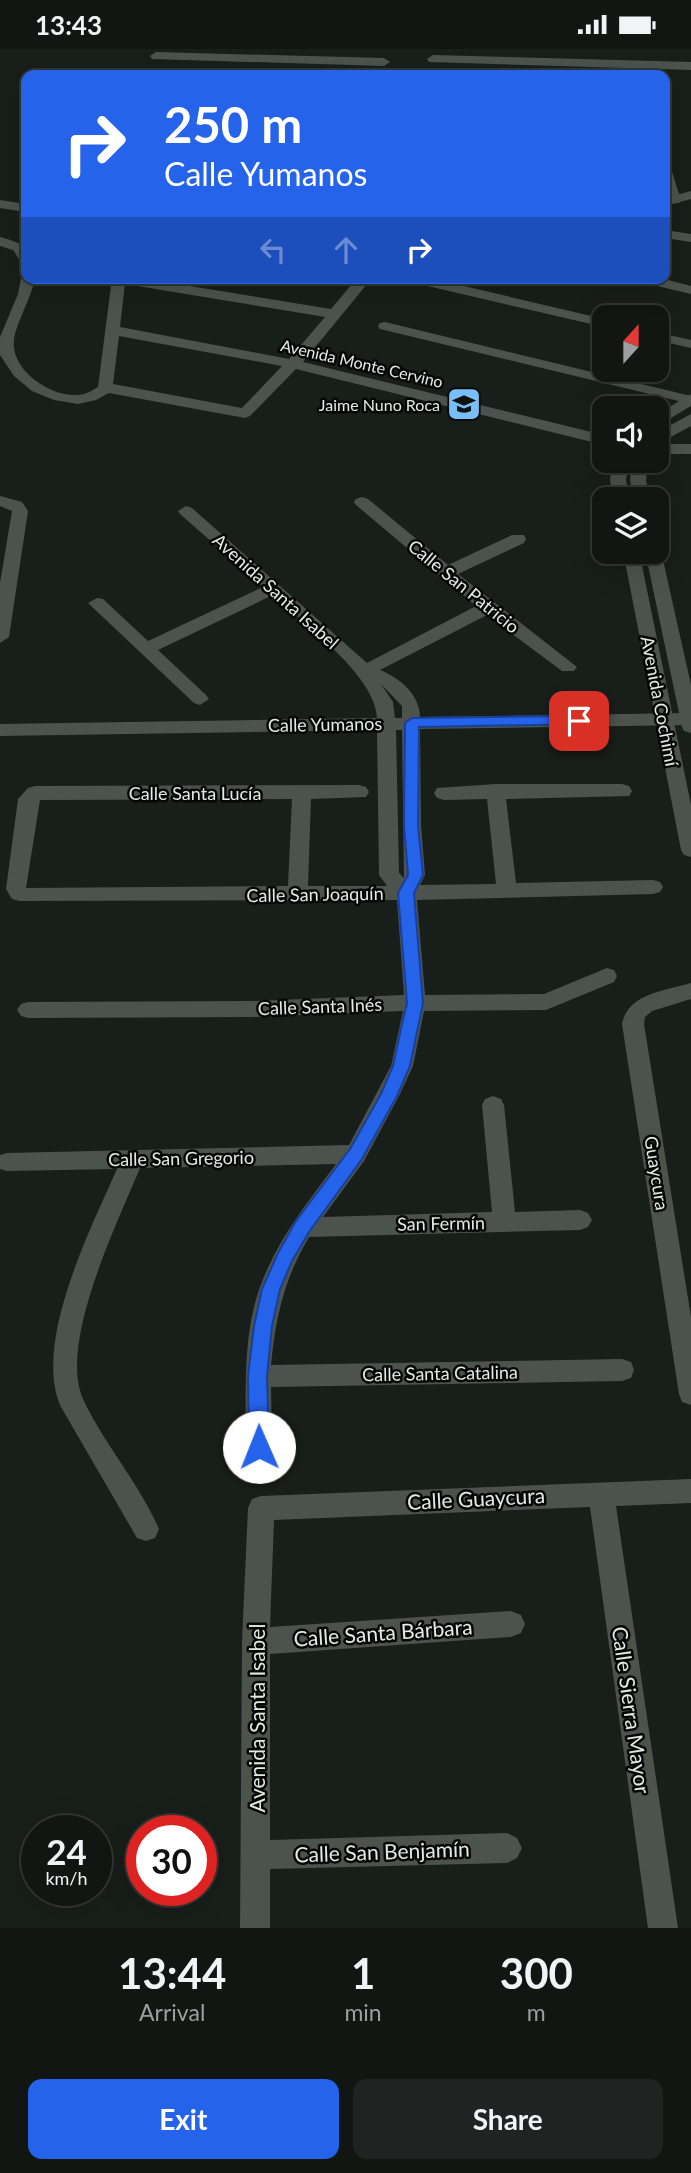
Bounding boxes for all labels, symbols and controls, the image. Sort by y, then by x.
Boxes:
text: 13:43 [35,9,102,41]
text: 250 m [164,95,302,153]
icon: right [49,98,140,189]
text: Calle Yumanos [164,154,367,193]
icon: left [254,231,292,269]
icon: ahead [327,231,365,269]
icon: right [400,231,438,269]
north arrow [592,305,668,381]
map controls [592,305,669,564]
street label: Avenida Monte Cervino [279,335,445,391]
school or university icon: Jaime Nuno Roca [445,385,483,423]
place label: Jaime Nuno Roca [319,395,440,414]
button: sound [592,396,669,473]
button: layers [592,487,669,564]
street label: Avenida Santa Isabel [208,529,344,653]
street label: Calle San Patricio [404,534,524,638]
street label: Avenida Cochimí [637,634,684,769]
pin [549,691,609,751]
icon: arrive [560,702,598,740]
street label: Calle Yumanos [268,712,383,736]
street label: Calle Santa Lucía [129,782,261,804]
street label: Calle San Joaquín [246,882,384,906]
street label: Calle Santa Inés [257,993,383,1019]
street label: Guaycura [640,1134,674,1212]
street label: Calle San Gregorio [108,1146,254,1170]
street label: San Fermín [397,1211,485,1235]
street label: Calle Santa Catalina [362,1361,518,1385]
position arrow [222,1410,296,1484]
street label: Calle Guaycura [406,1482,546,1514]
street label: Calle Santa Bárbara [293,1613,473,1651]
street label: Avenida Santa Isabel [244,1624,269,1812]
street label: Calle Sierra Mayor [608,1625,656,1796]
speed limit sign: 30 [126,1815,217,1906]
text: 24 [46,1830,87,1872]
street label: Calle San Benjamín [294,1835,470,1867]
text: km/h [45,1867,88,1889]
text: 13:44 [118,1948,226,1998]
text: 1 [351,1948,375,1998]
text: 300 [500,1948,573,1998]
text: Arrival [139,1998,205,2026]
text: min [344,1998,382,2026]
text: m [527,1998,546,2026]
button: Exit [28,2079,339,2159]
button: Share [353,2079,663,2159]

